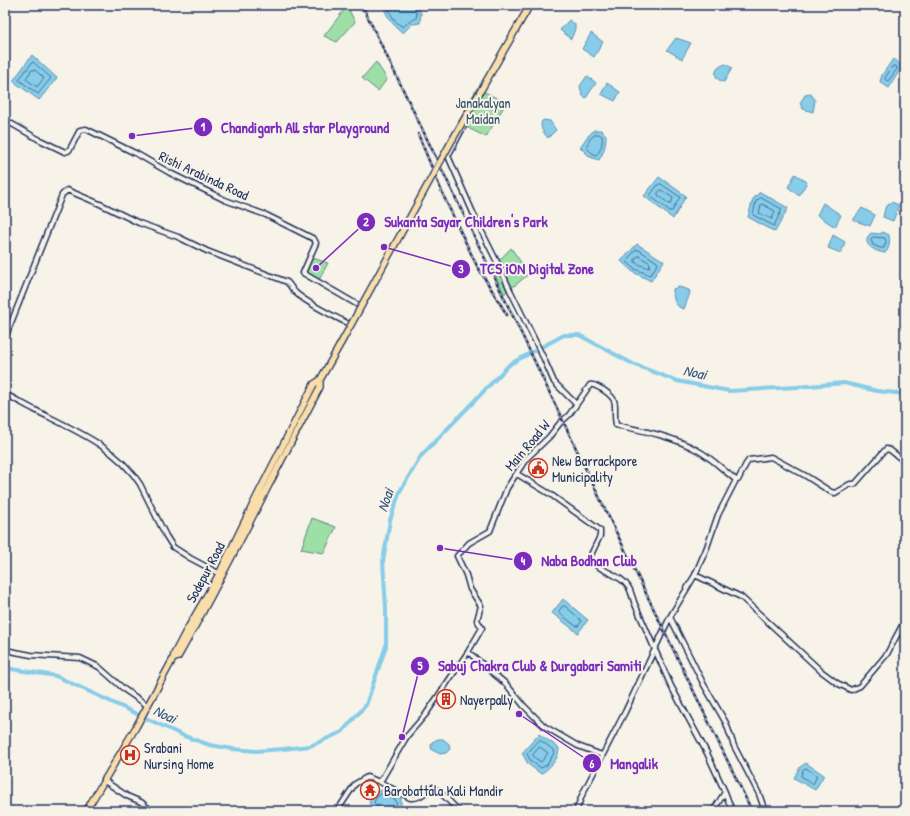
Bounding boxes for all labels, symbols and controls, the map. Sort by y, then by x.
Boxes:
park label: Janakalyan Maidan [455,93,511,128]
callout: Chandigarh All star Playground [193,114,398,141]
text: Chandigarh All star Playground [221,117,389,139]
text: 1 [201,118,206,135]
street label: Rishi Arabinda Road [156,146,253,204]
callout: Sukanta Sayar Children's Park [356,209,556,236]
text: Sukanta Sayar Children's Park [384,211,549,233]
text: 2 [363,213,369,230]
callout: TCS iON Digital Zone [451,255,602,282]
text: TCS iON Digital Zone [479,258,594,280]
text: 3 [458,260,464,277]
water label: Noai [681,359,710,385]
street label: Main Road W [500,415,554,475]
place label: New Barrackpore Municipality [552,451,638,487]
public building icon: New Barrackpore Municipality [527,457,549,479]
water label: Noai [371,484,399,514]
street label: Sodepur Road [181,538,230,606]
callout: Naba Bodhan Club [513,548,644,575]
text: Naba Bodhan Club [541,550,637,571]
text: 4 [521,552,526,569]
callout: Sabuj Chakra Club & Durgabari Samiti [410,652,650,679]
text: Sabuj Chakra Club & Durgabari Samiti [438,655,642,677]
text: 5 [417,657,423,674]
building icon: Nayerpally [435,688,457,710]
place label: Nayerpally [460,690,513,710]
water label: Noai [150,700,181,729]
place label: Srabani Nursing Home [144,738,214,774]
hospital icon: Srabani Nursing Home [119,744,141,766]
callout: Mangalik [582,750,666,777]
text: Mangalik [610,753,659,775]
text: 6 [590,755,595,772]
temple icon: Barobattala Kali Mandir [359,779,381,801]
place label: Barobattala Kali Mandir [384,781,504,800]

